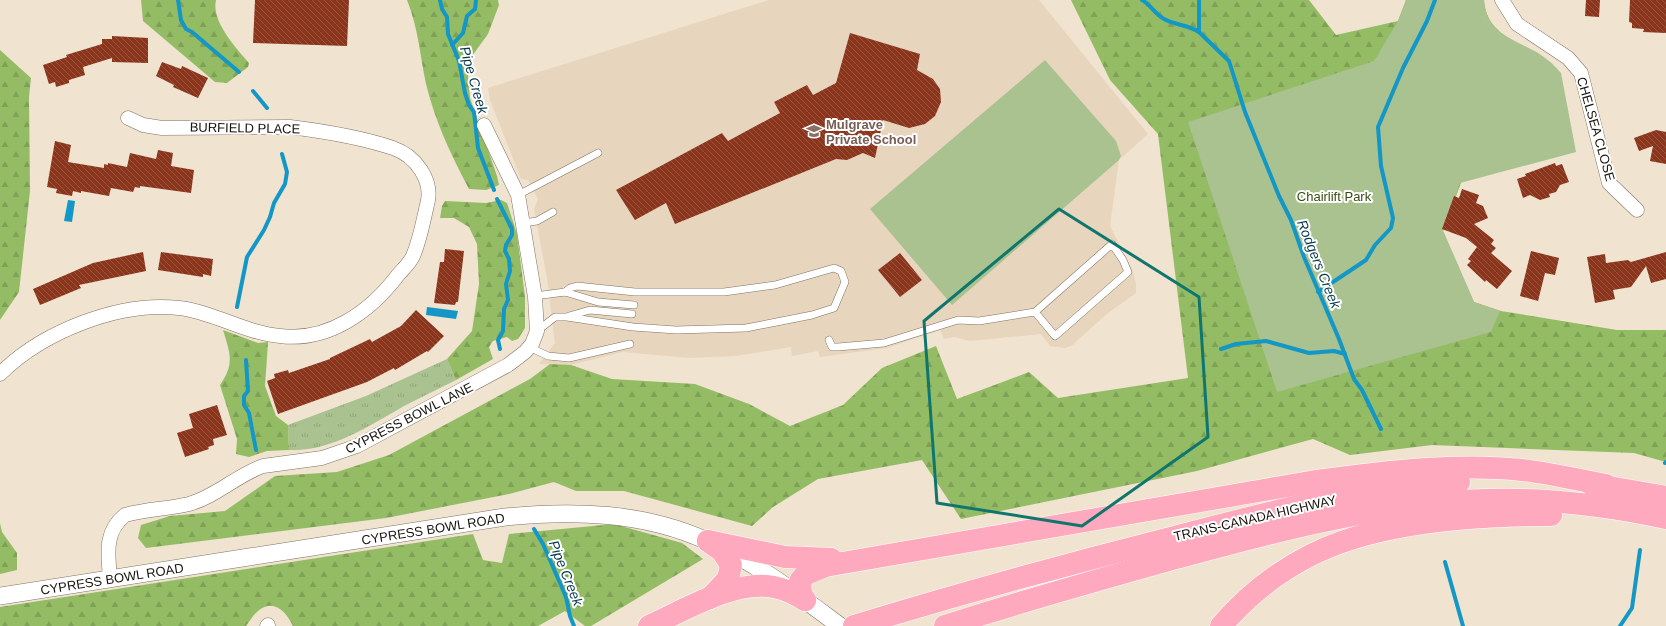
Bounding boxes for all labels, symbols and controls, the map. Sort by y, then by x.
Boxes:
water label: Pipe Creek [457,45,492,116]
street label: CHELSEA CLOSE [1574,75,1618,183]
place label: Mulgrave Private School [826,117,916,147]
street label: BURFIELD PLACE [190,120,301,136]
school or university icon: Mulgrave Private School [805,122,823,140]
park label: Chairlift Park [1297,189,1372,204]
water label: Rodgers Creek [1294,217,1344,312]
street label: CYPRESS BOWL LANE [343,379,476,457]
street label: TRANS-CANADA HIGHWAY [1172,492,1338,544]
street label: CYPRESS BOWL ROAD [360,510,506,548]
water label: Pipe Creek [546,538,587,609]
street label: CYPRESS BOWL ROAD [39,560,185,598]

